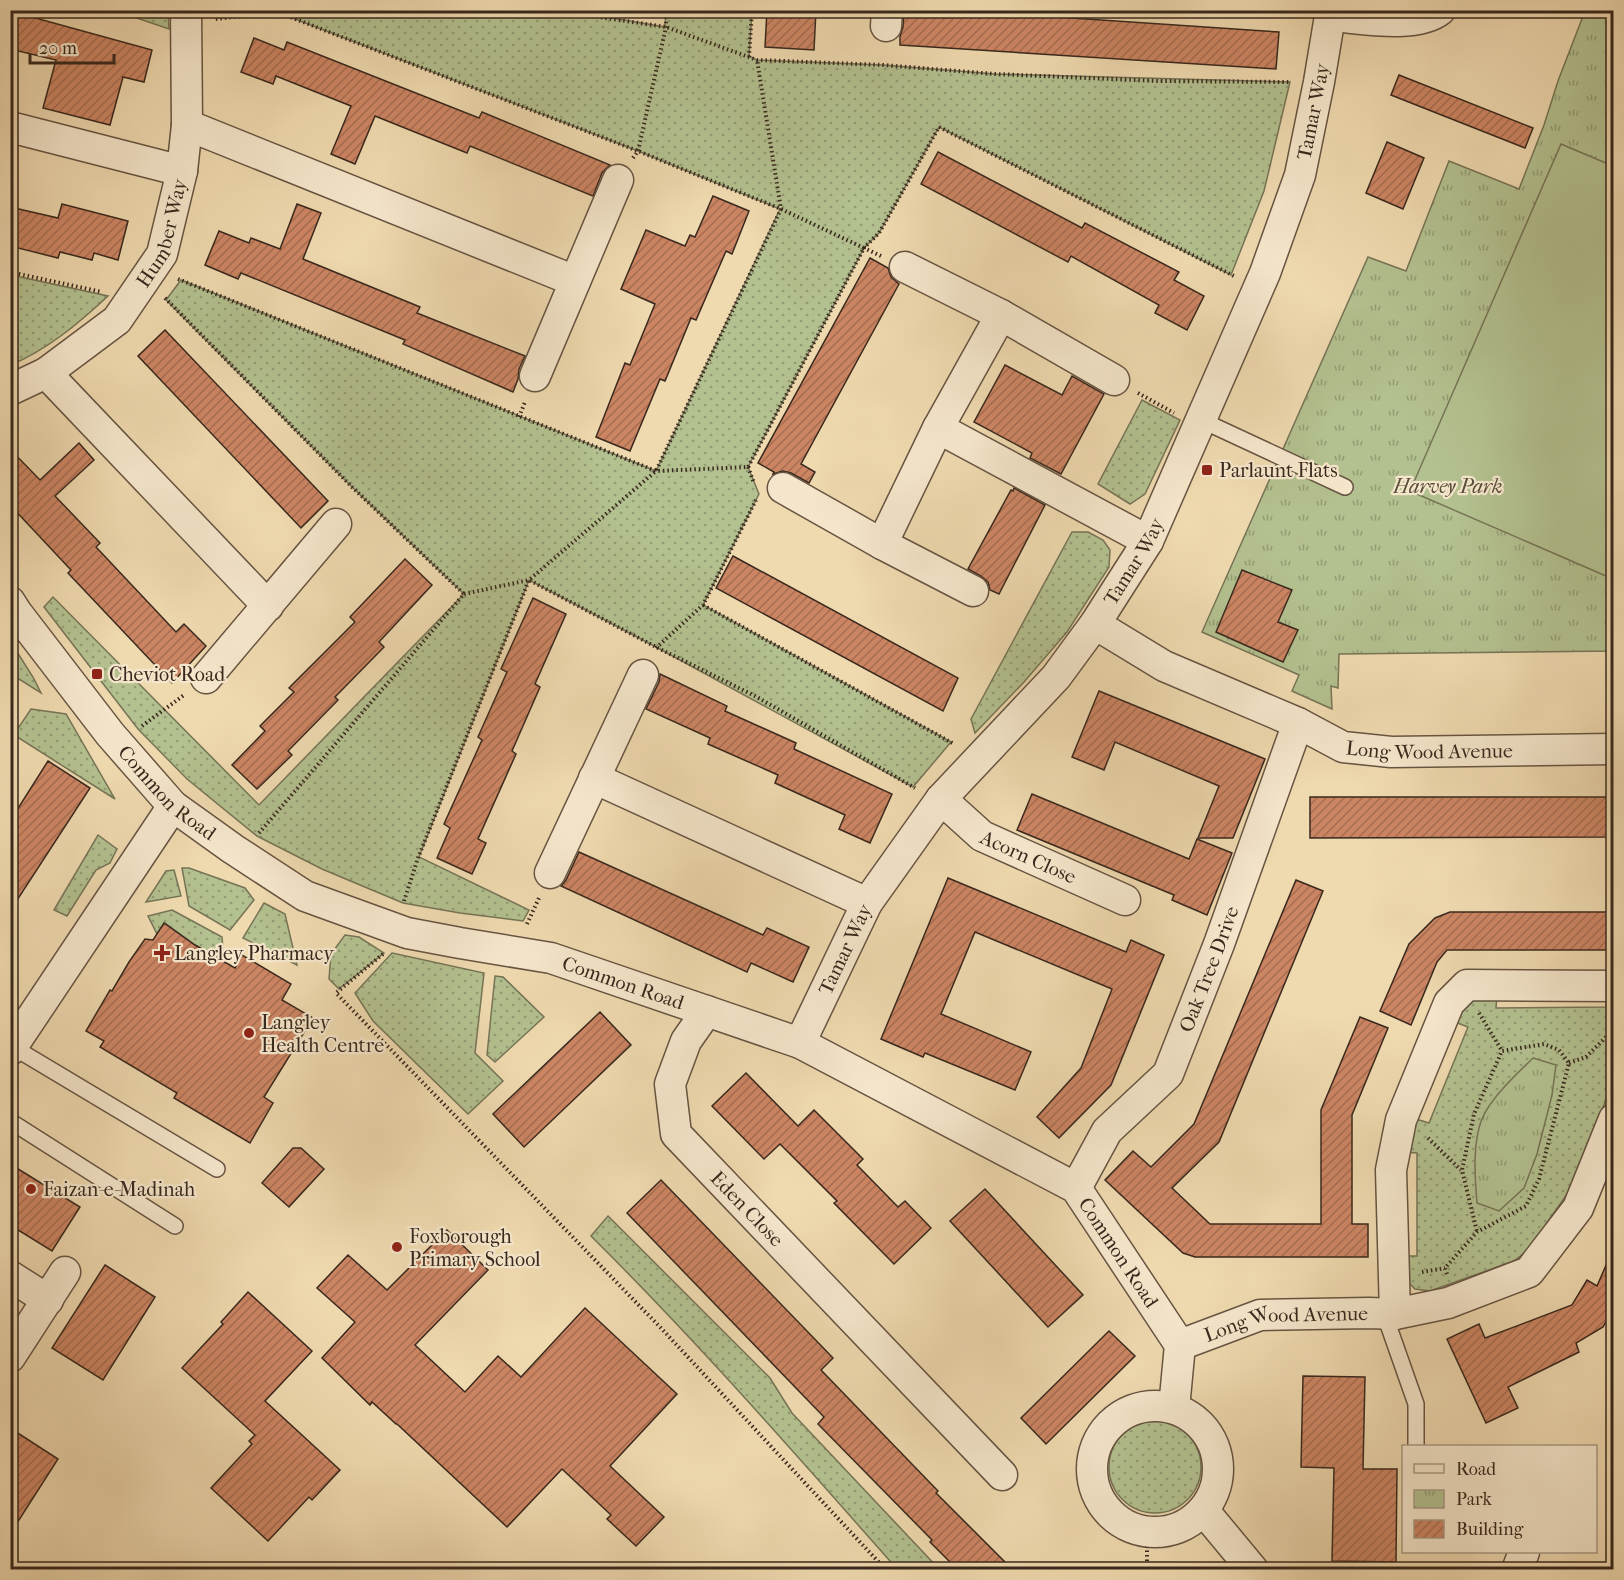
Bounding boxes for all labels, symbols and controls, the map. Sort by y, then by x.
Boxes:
scale bar [30,27,114,65]
text: 20 m [39,38,77,59]
street label: Tamar Way [1292,61,1334,162]
street label: Humber Way [132,175,192,292]
place label: Parlaunt Flats [1219,459,1338,482]
marker: Parlaunt Flats [1200,463,1214,477]
park label: Harvey Park [1393,475,1502,498]
street label: Tamar Way [1099,513,1169,609]
place label: Cheviot Road [109,663,226,686]
marker: Cheviot Road [90,667,104,681]
street label: Long Wood Avenue [1345,736,1513,764]
street label: Common Road [113,741,221,846]
street label: Acorn Close [976,825,1080,889]
street label: Tamar Way [814,899,877,998]
street label: Oak Tree Drive [1175,903,1244,1036]
place label: Langley Pharmacy [174,942,335,965]
marker: Langley Pharmacy [155,946,169,960]
street label: Common Road [559,952,688,1015]
place label: Langley Health Centre [261,1011,384,1057]
marker: Langley Health Centre [242,1026,256,1040]
street label: Eden Close [706,1167,788,1251]
place label: Faizan-e-Madinah [43,1178,196,1201]
marker: Faizan-e-Madinah [24,1182,38,1196]
street label: Common Road [1074,1193,1164,1313]
place label: Foxborough Primary School [409,1225,541,1271]
marker: Foxborough Primary School [390,1240,404,1254]
street label: Long Wood Avenue [1201,1301,1368,1347]
legend [1402,1445,1597,1553]
text: Road [1456,1459,1496,1480]
text: Park [1456,1489,1493,1510]
text: Building [1456,1519,1524,1540]

